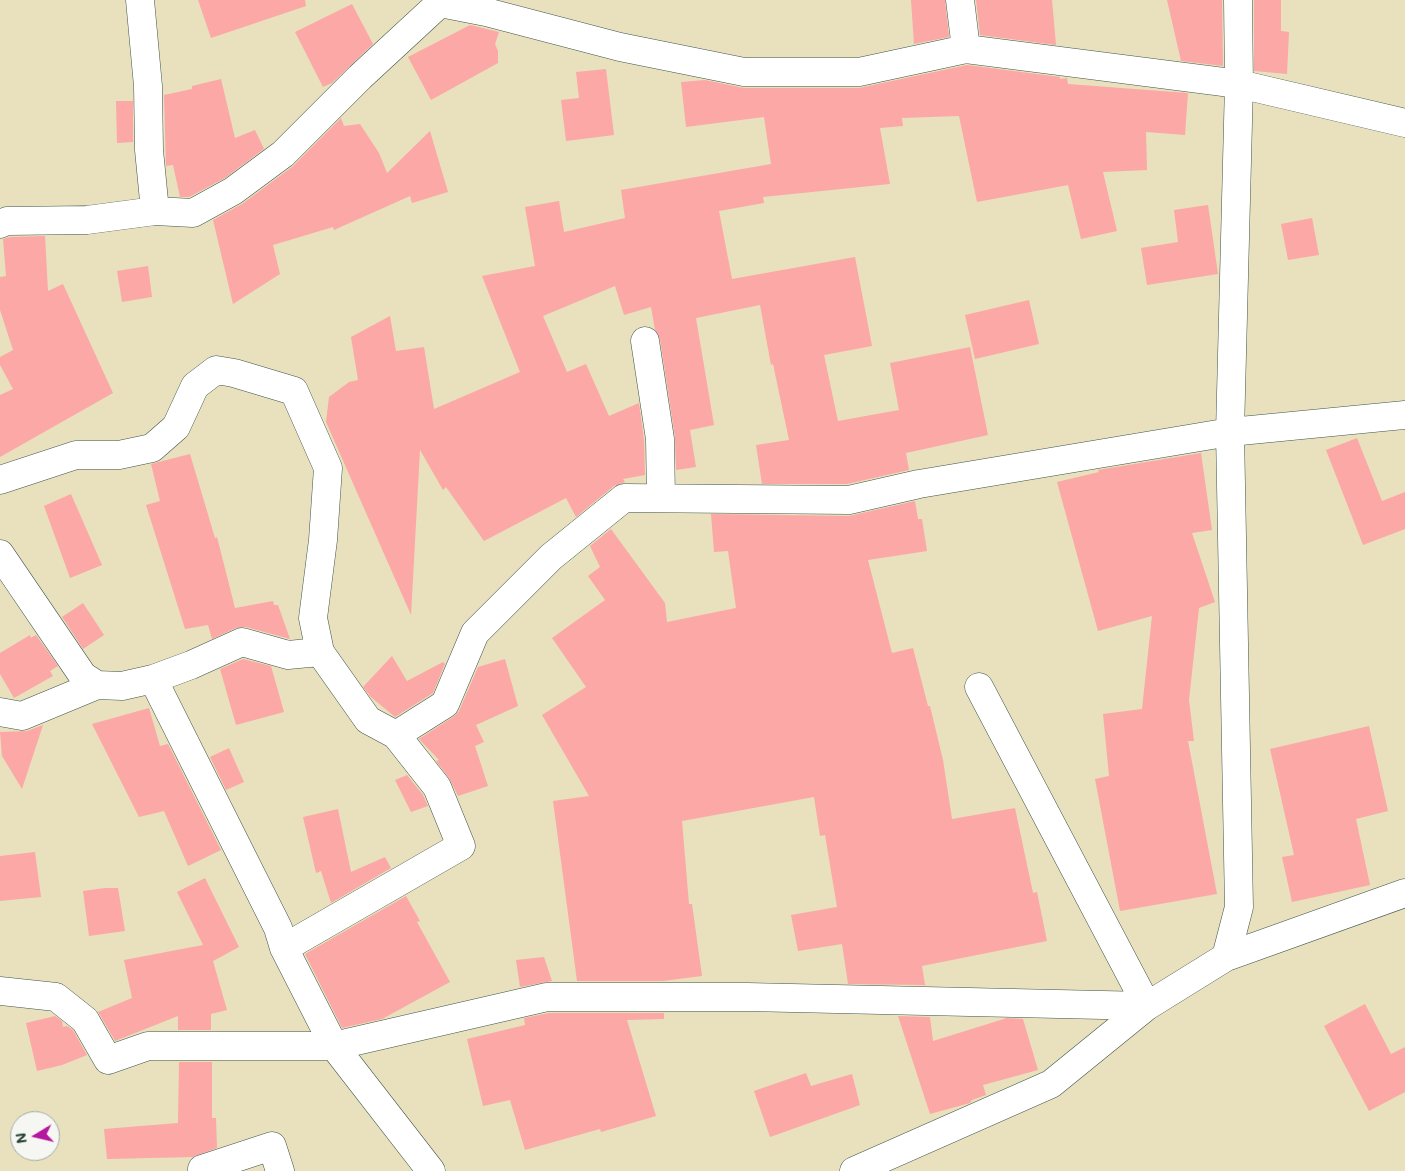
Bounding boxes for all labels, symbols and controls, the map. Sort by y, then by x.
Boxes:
north arrow [10,1111,60,1161]
text: N [10,1132,31,1145]

